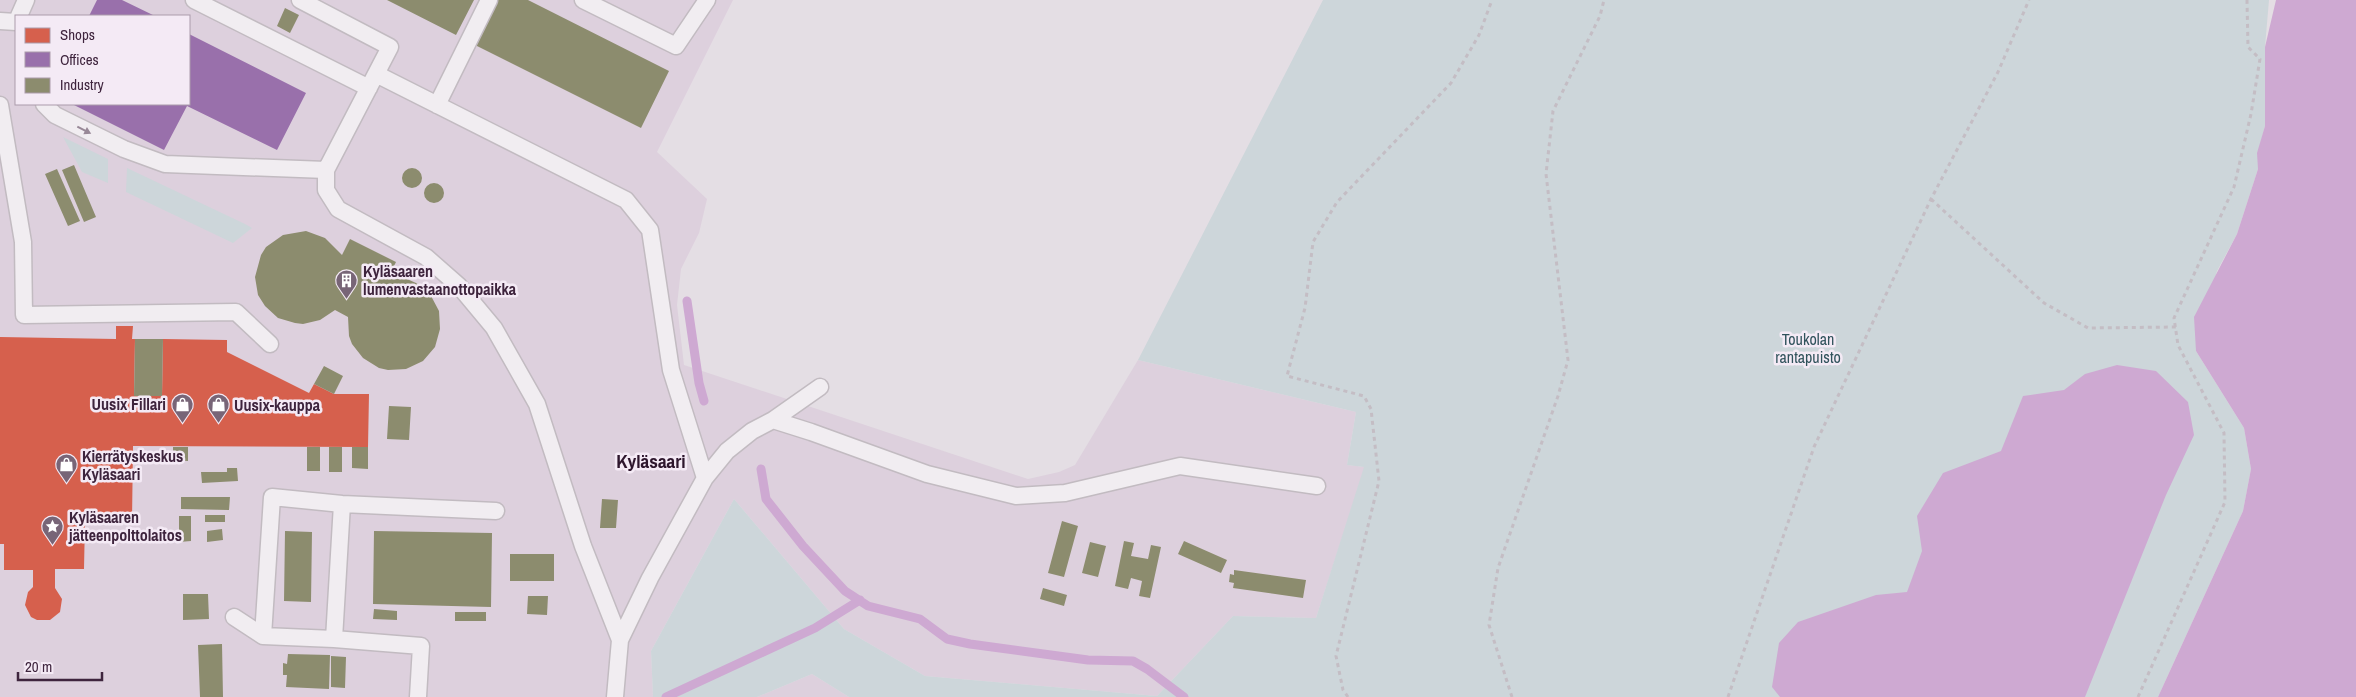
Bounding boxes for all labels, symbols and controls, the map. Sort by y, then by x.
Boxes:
legend [15,15,190,105]
text: Shops [60,24,95,45]
text: Offices [60,49,99,70]
text: Industry [60,74,105,95]
one-way arrow [77,126,91,134]
place label: Kyläsaaren lumenvastaanottopaikka [363,260,517,300]
building icon: Kyläsaaren lumenvastaanottopaikka [335,268,359,299]
park label: Toukolan rantapuisto [1775,328,1841,368]
shop icon: Uusix Fillari [170,392,194,423]
place label: Uusix Fillari [92,393,166,415]
shop icon: Uusix-kauppa [206,393,230,424]
place label: Uusix-kauppa [234,394,321,416]
place label: Kierrätyskeskus Kyläsaari [82,445,183,485]
district label: Kyläsaari [616,448,686,474]
shop icon: Kierrätyskeskus Kyläsaari [54,453,78,484]
place label: Kyläsaaren jätteenpolttolaitos [68,506,182,546]
place icon: Kyläsaaren jätteenpolttolaitos [41,514,65,545]
scale bar [18,650,101,682]
text: 20 m [25,656,52,677]

